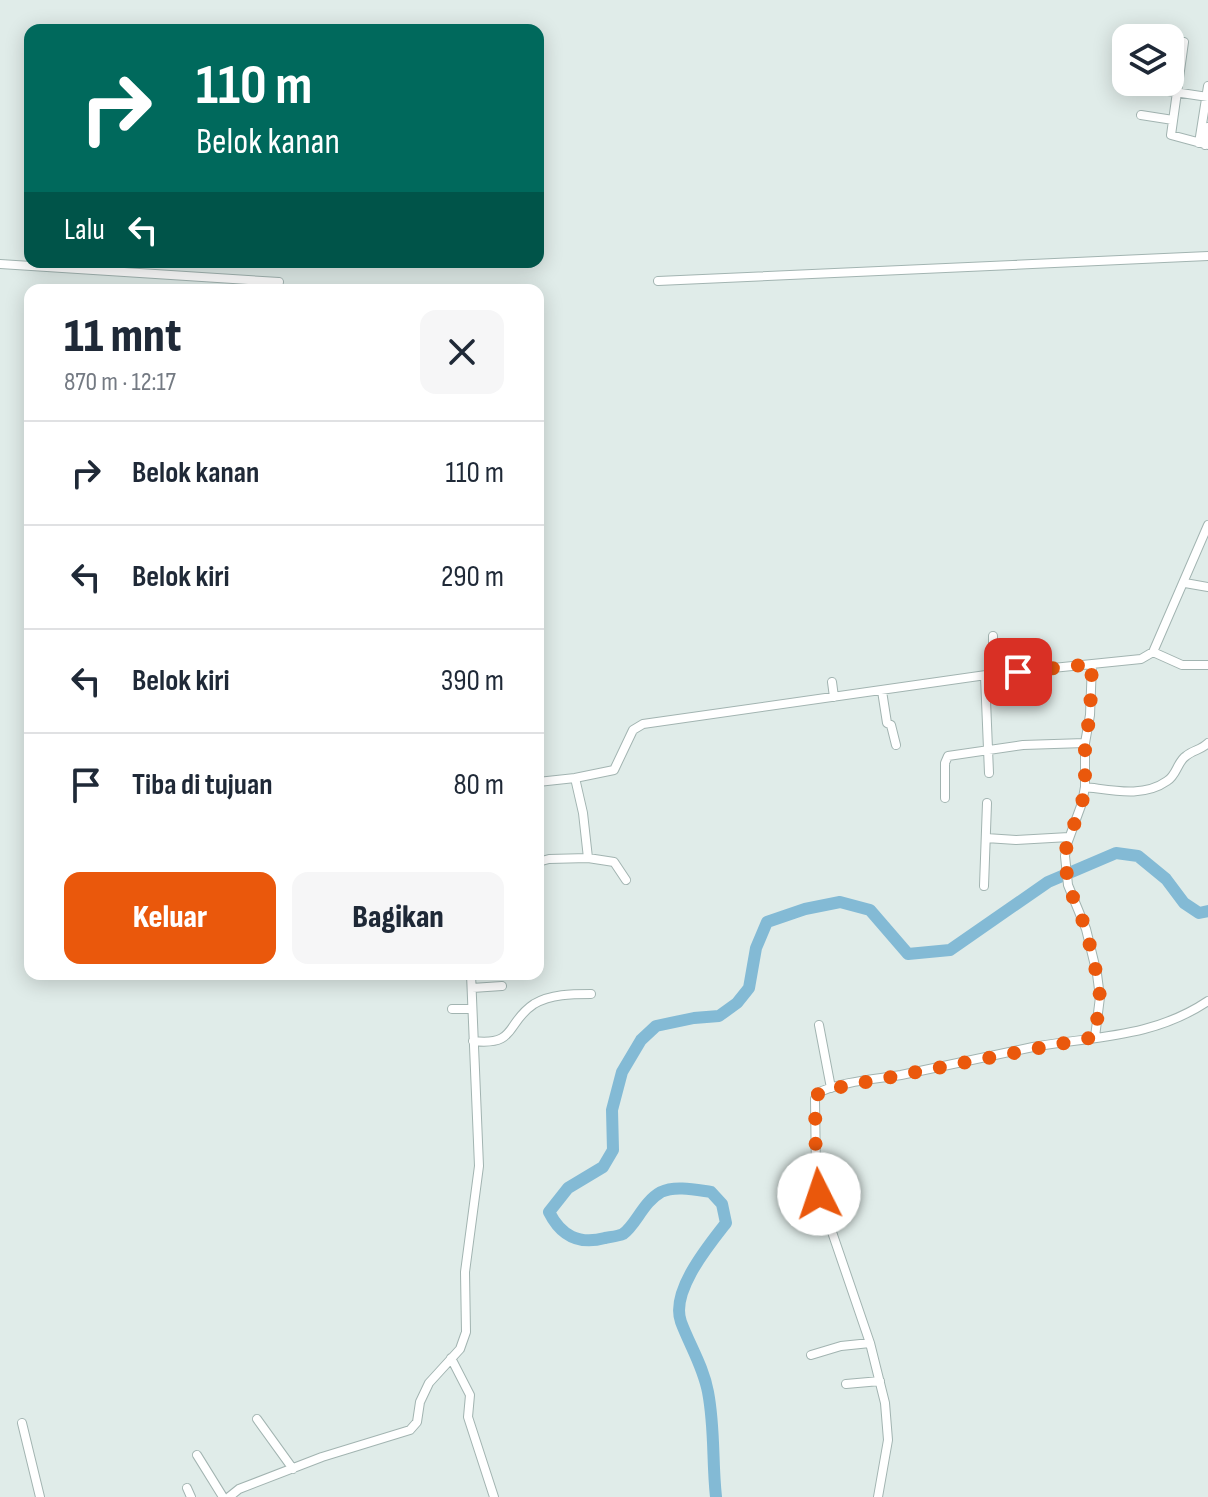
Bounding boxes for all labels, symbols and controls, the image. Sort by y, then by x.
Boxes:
map controls [1112,24,1184,96]
button: layers [1112,24,1184,96]
text: 110 m [196,53,312,120]
icon: right [64,56,168,160]
text: Belok kanan [196,121,340,164]
icon: left [121,208,165,252]
text: Lalu [64,212,105,248]
text: 11 mnt [64,308,181,365]
button: close [420,310,504,394]
text: 870 m · 12:17 [64,367,176,398]
icon: right [64,451,108,495]
text: Belok kanan [132,455,259,491]
text: 110 m [446,455,504,491]
icon: left [64,555,108,599]
text: Belok kiri [132,559,230,595]
text: 290 m [441,559,504,595]
pin [984,638,1052,706]
icon: arrive [996,650,1040,694]
icon: left [64,659,108,703]
text: Belok kiri [132,663,230,699]
text: 390 m [441,663,504,699]
icon: arrive [64,763,108,807]
text: Tiba di tujuan [132,767,273,803]
text: 80 m [453,767,504,803]
button: Keluar [64,872,276,964]
button: Bagikan [292,872,504,964]
position arrow [777,1152,861,1236]

